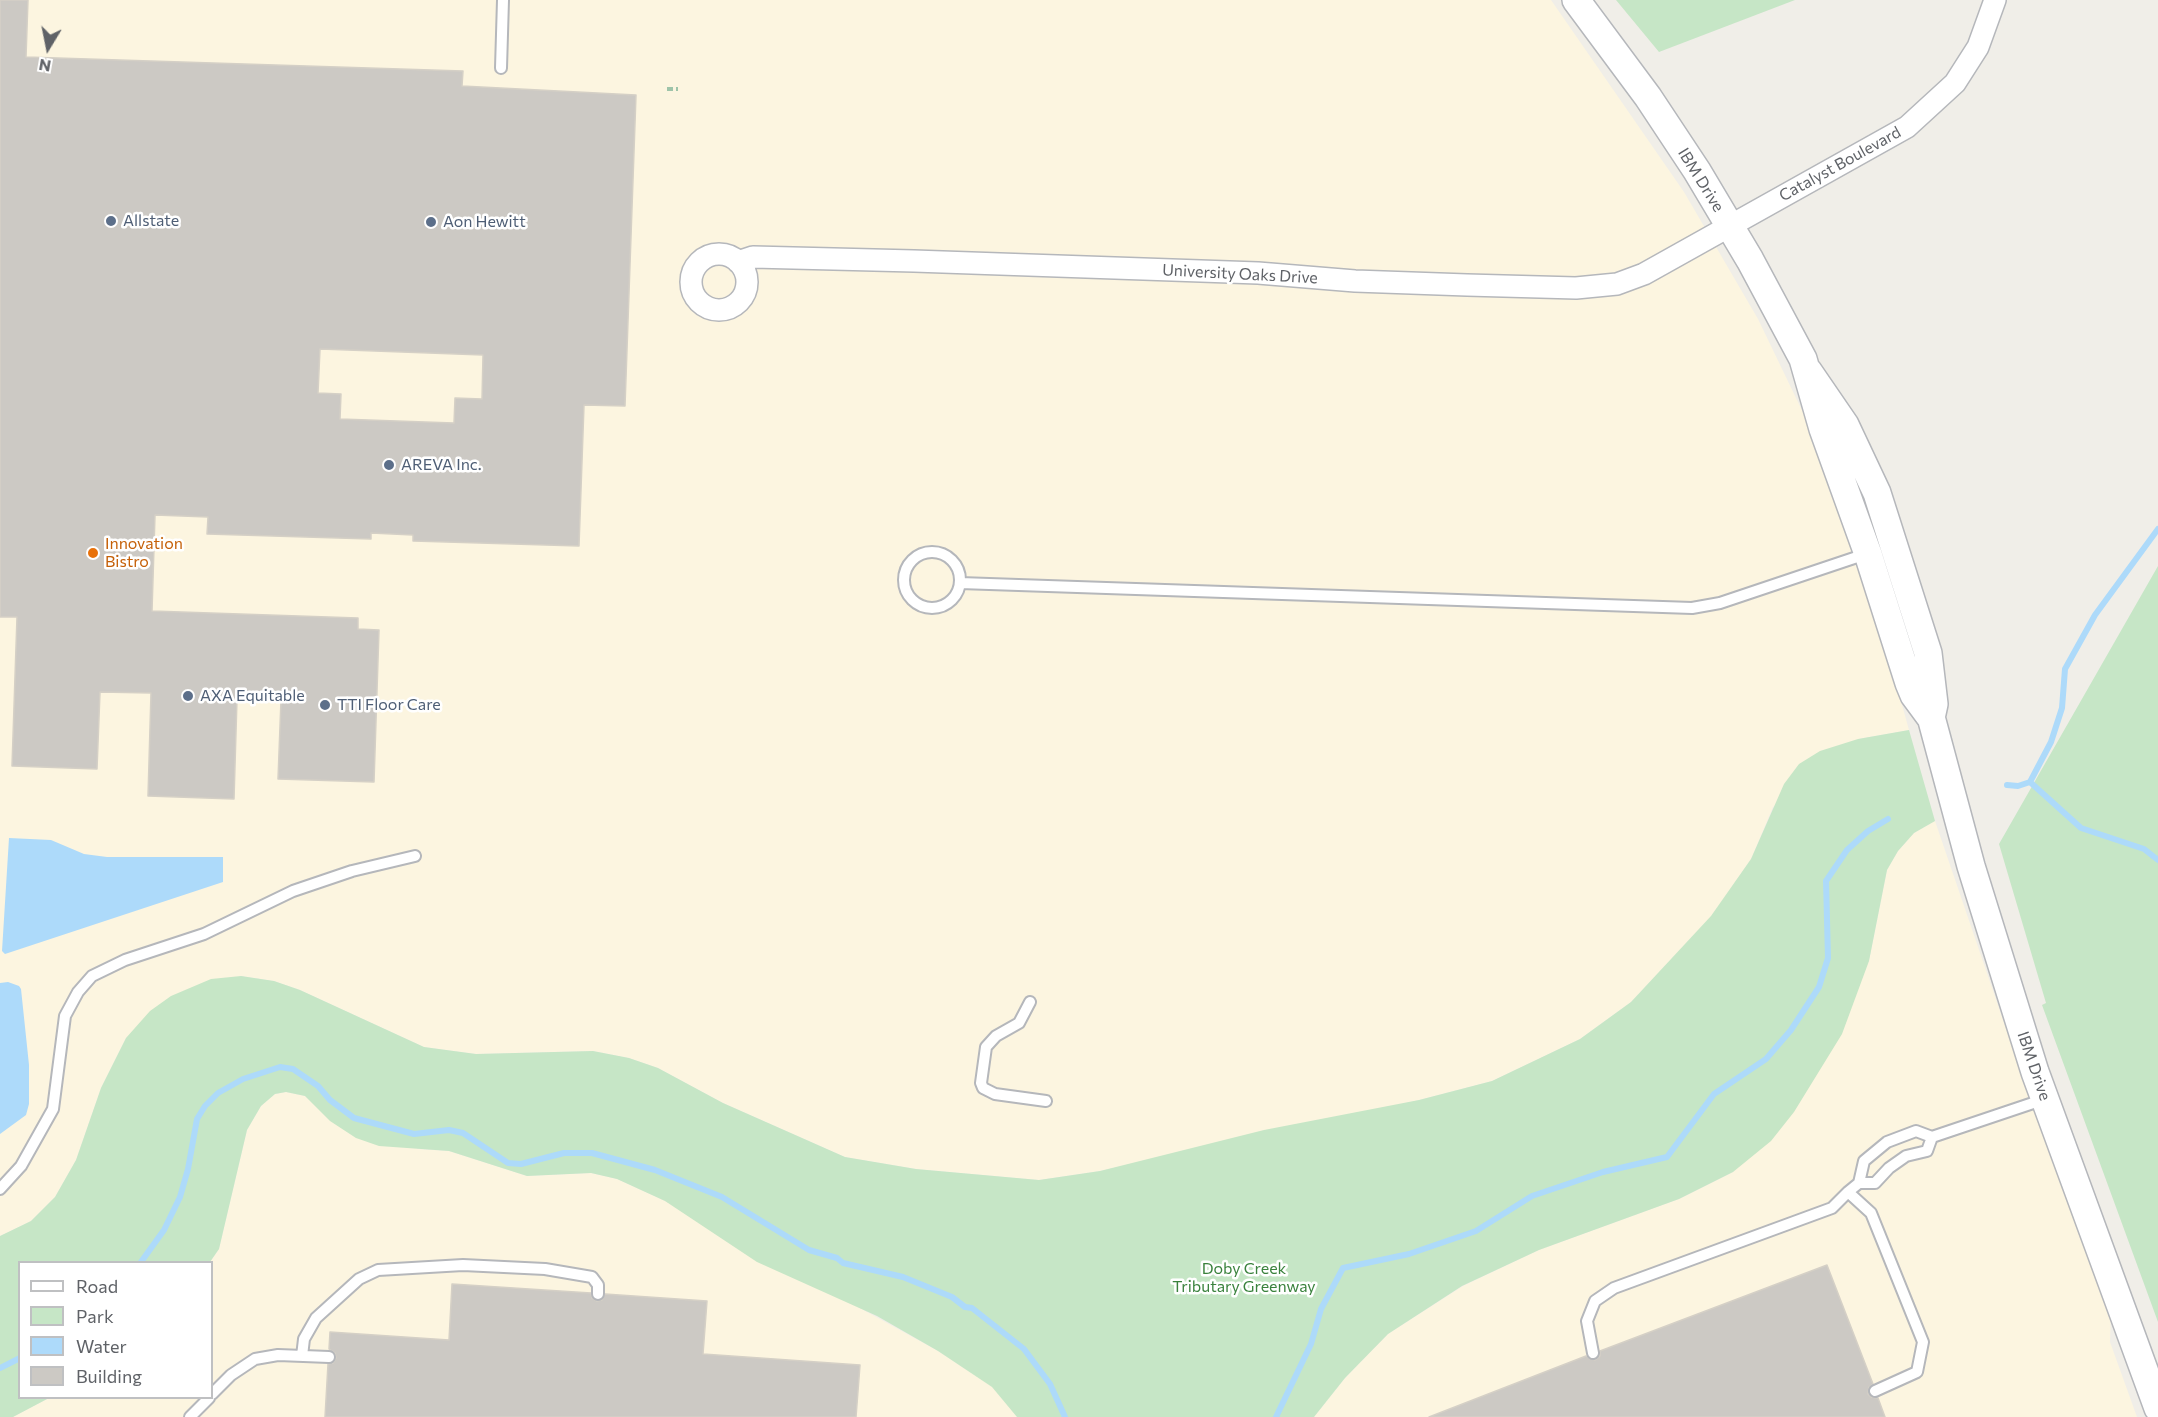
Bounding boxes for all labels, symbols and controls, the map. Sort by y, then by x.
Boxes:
north arrow [18,18,78,78]
text: N [37,56,52,77]
street label: Catalyst Boulevard [1776,123,1904,205]
street label: IBM Drive [1674,144,1728,216]
place label: Allstate [123,211,179,231]
place label: Aon Hewitt [443,212,526,232]
marker: Allstate [104,214,118,228]
marker: Aon Hewitt [424,215,438,229]
street label: University Oaks Drive [1162,260,1318,288]
place label: AREVA Inc. [401,455,482,475]
marker: AREVA Inc. [382,458,396,472]
place label: Innovation Bistro [105,534,183,572]
marker: Innovation Bistro [86,546,100,560]
place label: AXA Equitable [200,686,305,706]
marker: AXA Equitable [181,689,195,703]
place label: TTI Floor Care [337,695,441,715]
marker: TTI Floor Care [318,698,332,712]
street label: IBM Drive [2013,1029,2055,1103]
park label: Doby Creek Tributary Greenway [1172,1259,1316,1297]
legend [18,1261,213,1399]
text: Road [76,1275,118,1297]
text: Park [76,1305,114,1327]
text: Water [76,1335,127,1357]
text: Building [76,1365,142,1387]

